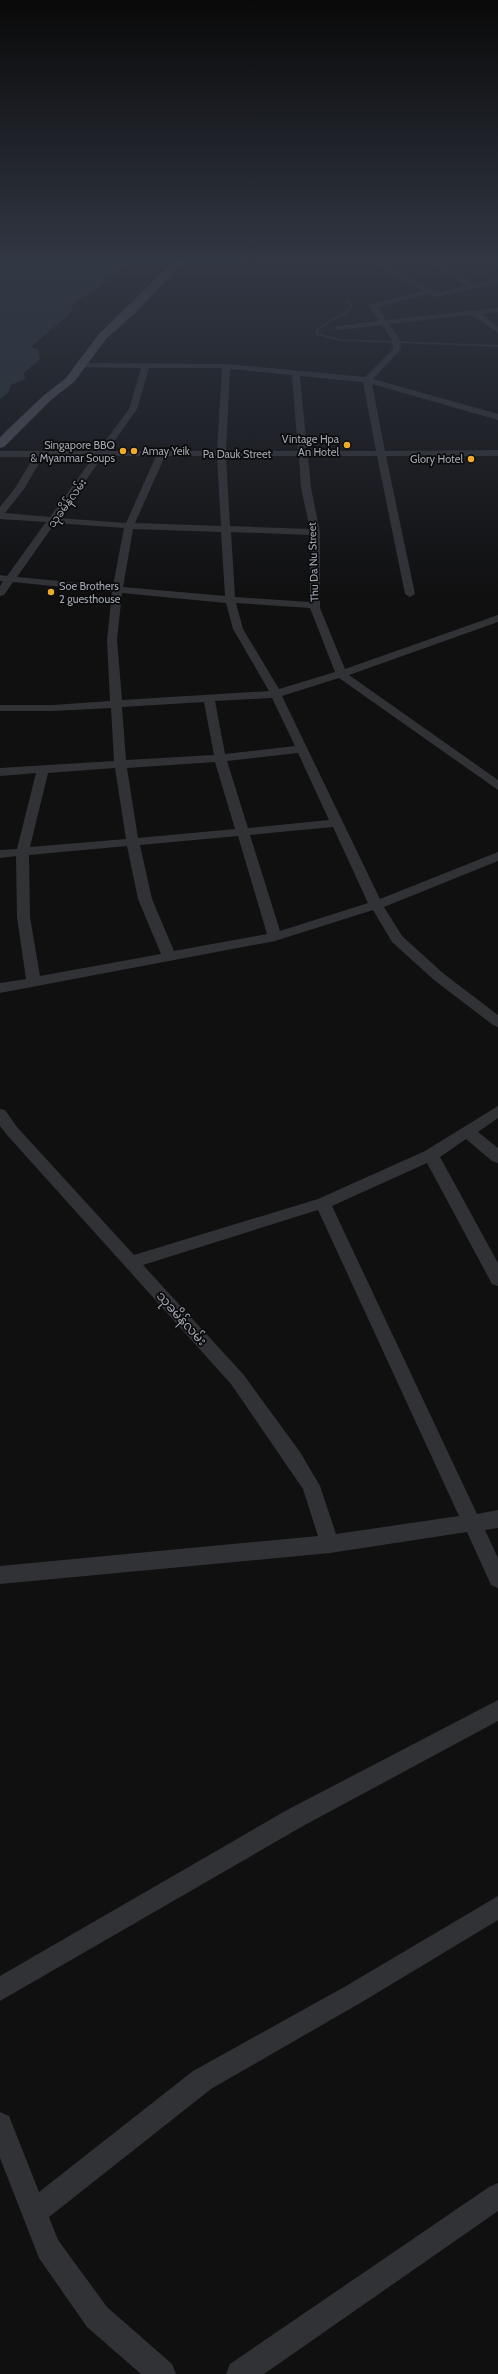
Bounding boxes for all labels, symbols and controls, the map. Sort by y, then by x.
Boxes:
place label: Vintage Hpa An Hotel [282,432,340,459]
place label: Singapore BBQ & Myanmar Soups [30,438,116,465]
marker: Vintage Hpa An Hotel [342,440,352,450]
place label: Amay Yeik [142,444,190,458]
marker: Singapore BBQ & Myanmar Soups [118,446,128,456]
marker: Amay Yeik [129,446,139,456]
street label: Pa Dauk Street [203,447,272,461]
place label: Glory Hotel [410,452,463,466]
marker: Glory Hotel [466,454,476,464]
street label: သုခမိန်လမ်း [45,476,91,531]
street label: Thu Da Nu Street [305,522,321,602]
place label: Soe Brothers 2 guesthouse [59,579,121,606]
marker: Soe Brothers 2 guesthouse [46,587,56,597]
street label: သုခမိန်လမ်း [151,1288,211,1350]

